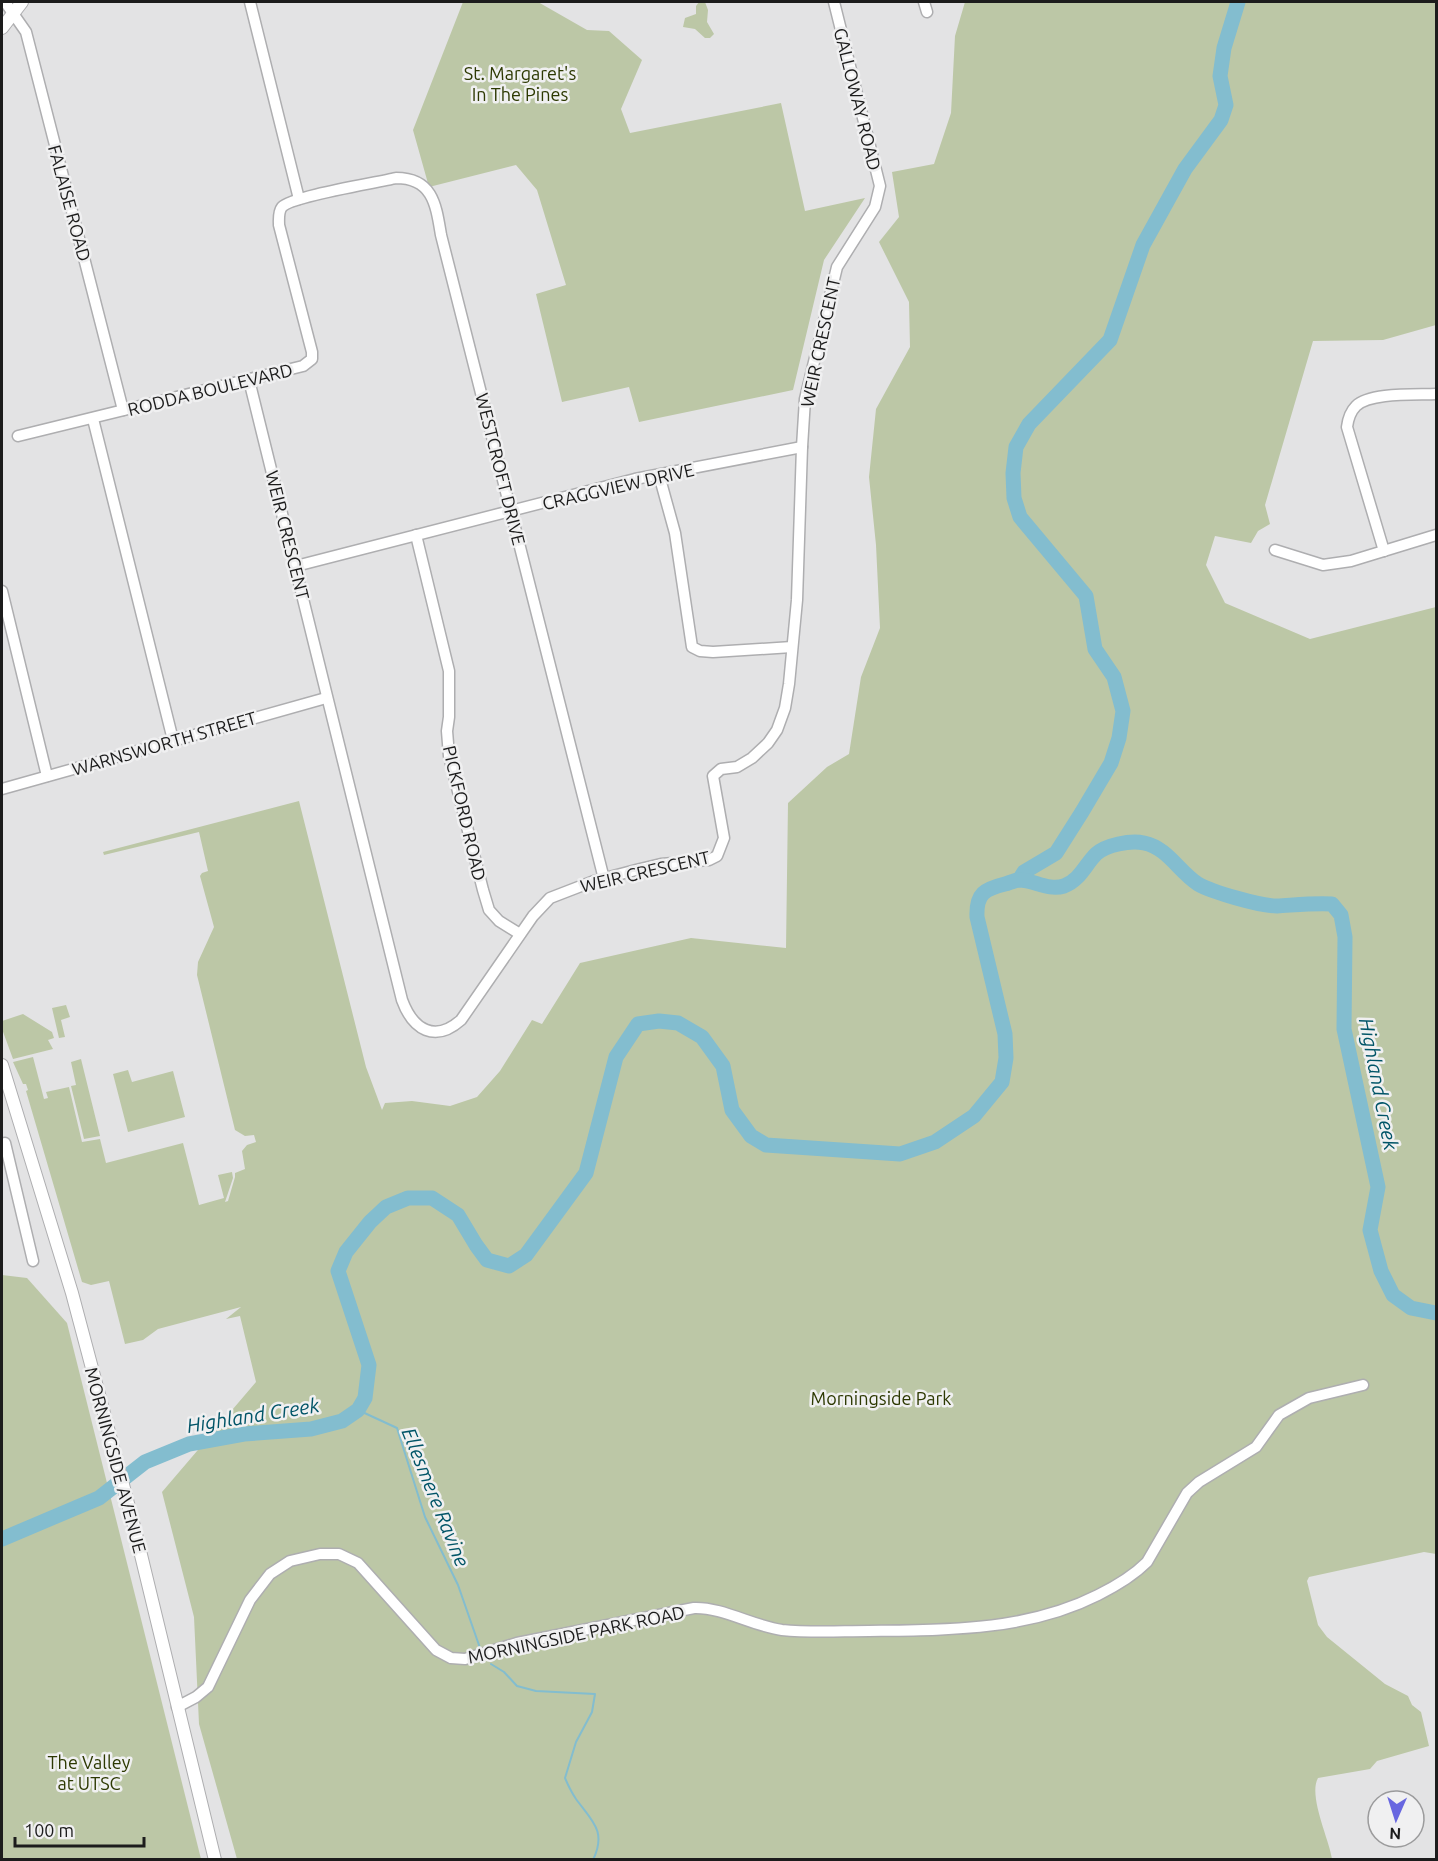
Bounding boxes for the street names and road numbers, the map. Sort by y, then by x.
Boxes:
street label: GALLOWAY ROAD [831,26,885,172]
street label: FALAISE ROAD [45,143,95,263]
street label: WEIR CRESCENT [796,275,844,409]
street label: RODDA BOULEVARD [125,359,295,419]
street label: WESTCROFT DRIVE [472,391,530,547]
street label: CRAGGVIEW DRIVE [540,459,696,513]
street label: WEIR CRESCENT [262,468,314,602]
street label: WARNSWORTH STREET [69,707,259,779]
street label: PICKFORD ROAD [440,743,490,883]
street label: WEIR CRESCENT [578,846,712,896]
street label: MORNINGSIDE AVENUE [82,1365,150,1555]
street label: MORNINGSIDE PARK ROAD [466,1601,686,1667]

